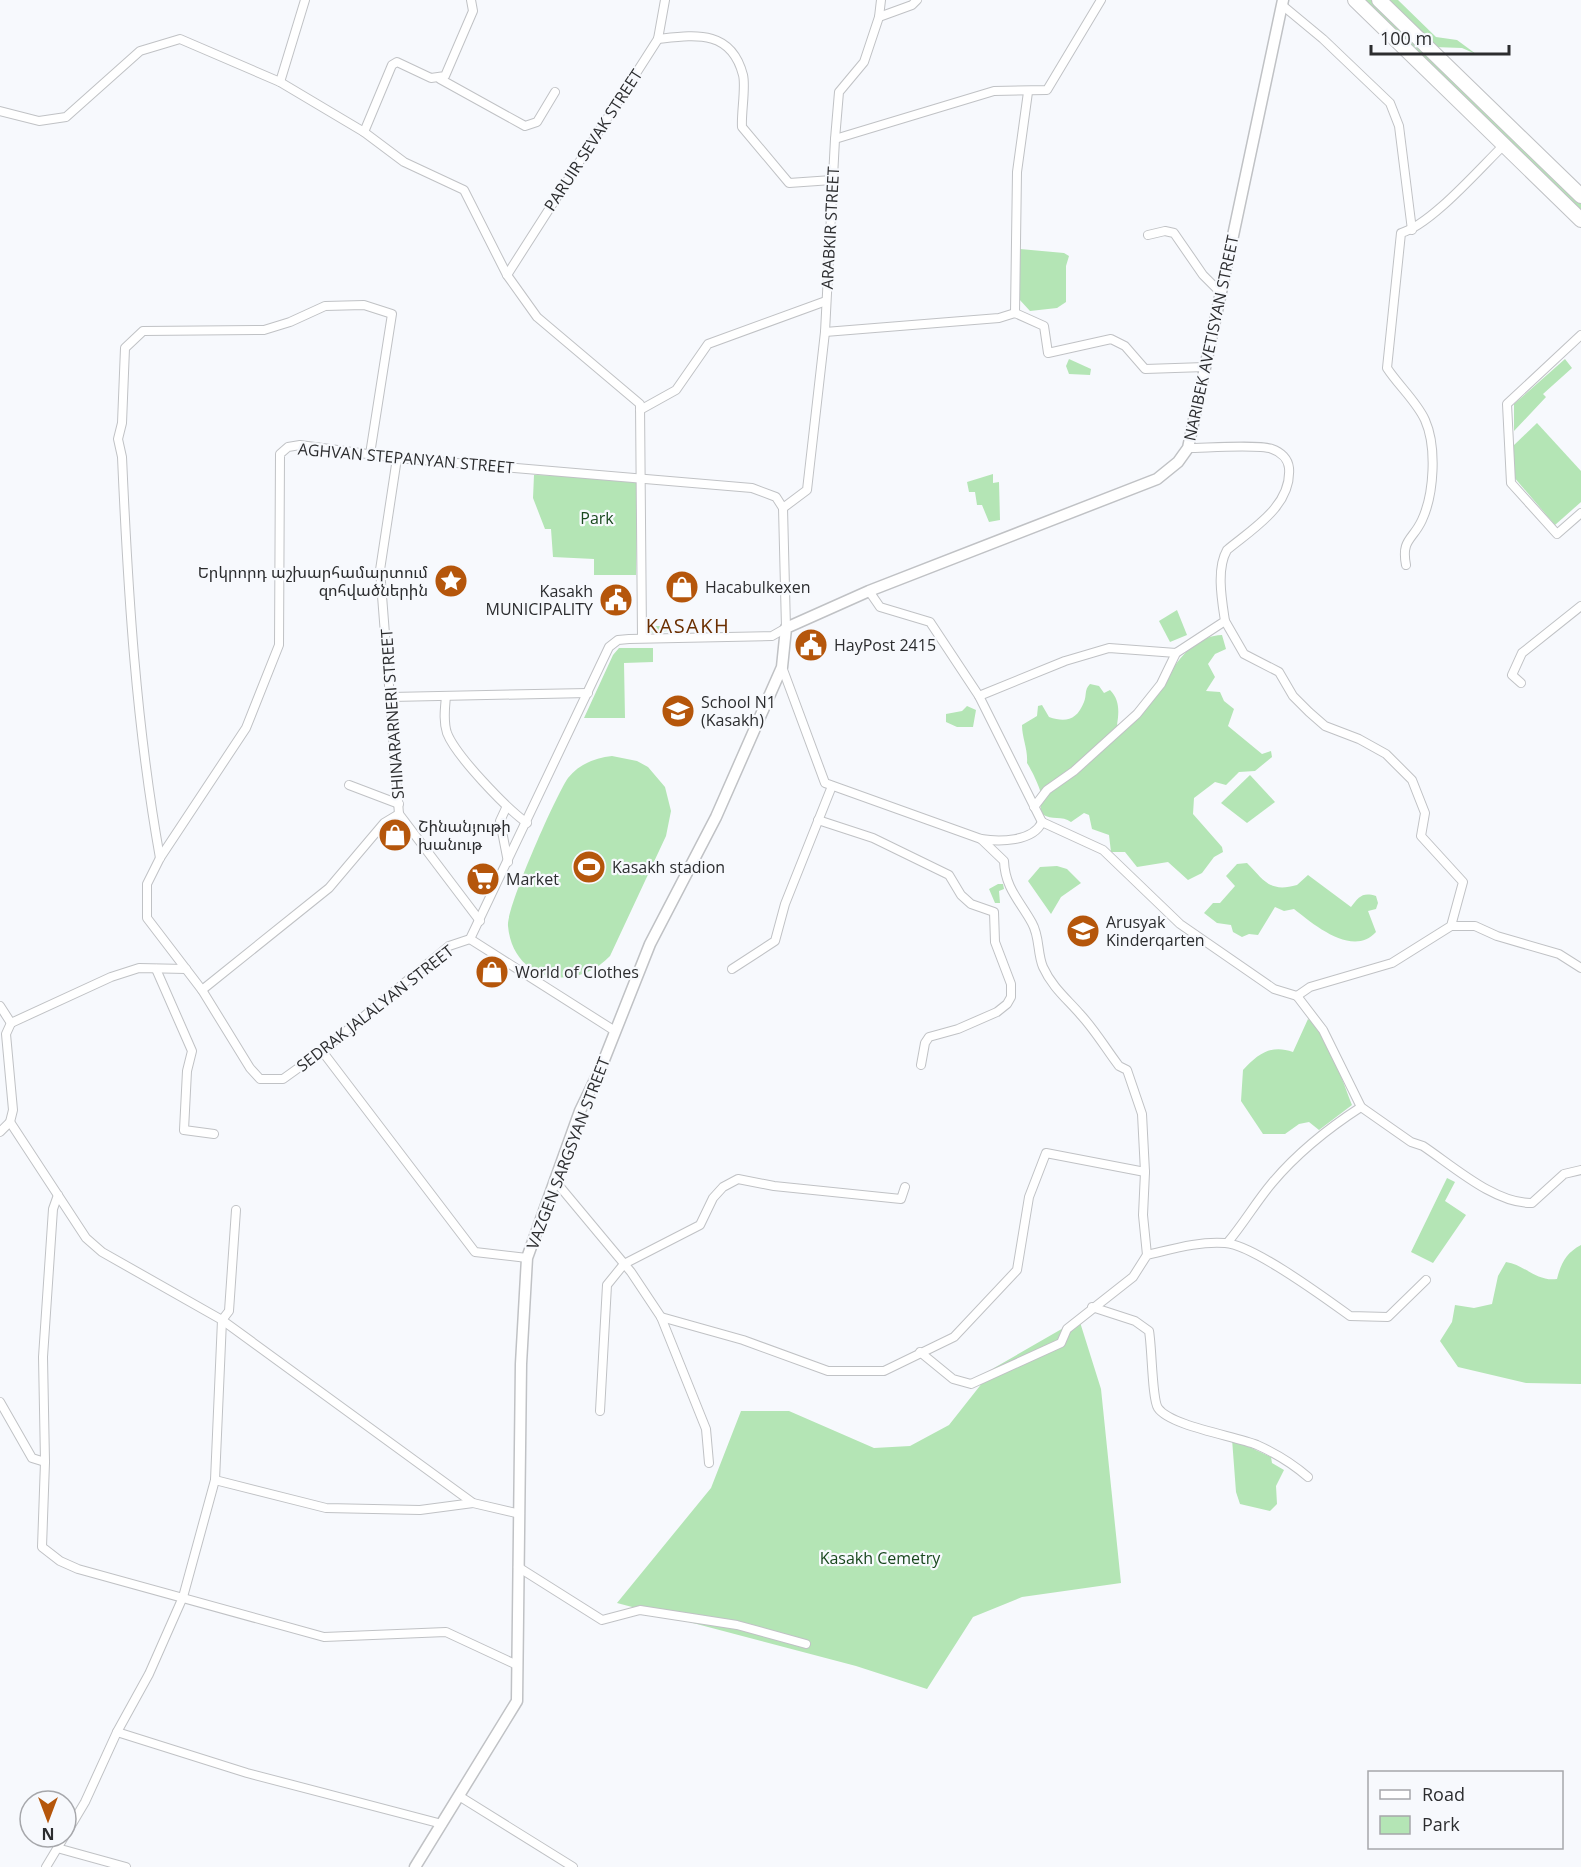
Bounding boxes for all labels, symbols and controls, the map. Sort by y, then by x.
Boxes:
scale bar [1371,18,1509,56]
text: 100 m [1380,26,1432,50]
street label: PARUIR SEVAK STREET [539,65,647,215]
street label: ARABKIR STREET [816,166,844,290]
street label: NARIBEK AVETISYAN STREET [1178,233,1244,443]
street label: AGHVAN STEPANYAN STREET [297,438,515,478]
park label: Park [580,507,614,529]
place label: Երկրորդ աշխարհամարտում զոհվածներին [198,561,428,601]
place icon: Երկրորդ աշխարհամարտում զոհվածներին [433,563,469,599]
shop icon: Hacabulkexen [664,569,700,605]
place label: Hacabulkexen [705,576,810,598]
place label: Kasakh MUNICIPALITY [486,580,593,620]
public building icon: Kasakh MUNICIPALITY [598,582,634,618]
district label: KASAKH [646,612,730,639]
public building icon: HayPost 2415 [793,627,829,663]
street label: SHINARARNERI STREET [375,628,409,800]
place label: HayPost 2415 [834,634,936,656]
place label: School N1 (Kasakh) [701,691,776,731]
school or university icon: School N1 (Kasakh) [660,693,696,729]
place label: Շինանյութի խանութ [418,815,511,855]
shop icon: Շինանյութի խանութ [377,817,413,853]
sports icon: Kasakh stadion [571,849,607,885]
place label: Kasakh stadion [612,856,725,878]
supermarket icon: Market [465,861,501,897]
place label: Market [506,868,559,890]
place label: Arusyak Kinderqarten [1106,911,1205,951]
school or university icon: Arusyak Kinderqarten [1065,913,1101,949]
street label: SEDRAK JALALYAN STREET [292,940,458,1076]
shop icon: World of Clothes [474,954,510,990]
place label: World of Clothes [515,961,639,983]
street label: VAZGEN SARGSYAN STREET [521,1054,615,1252]
park label: Kasakh Cemetry [820,1547,941,1569]
legend [1368,1771,1563,1849]
text: Road [1422,1782,1465,1806]
north arrow [18,1789,78,1849]
text: Park [1422,1812,1460,1836]
text: N [41,1823,55,1845]

